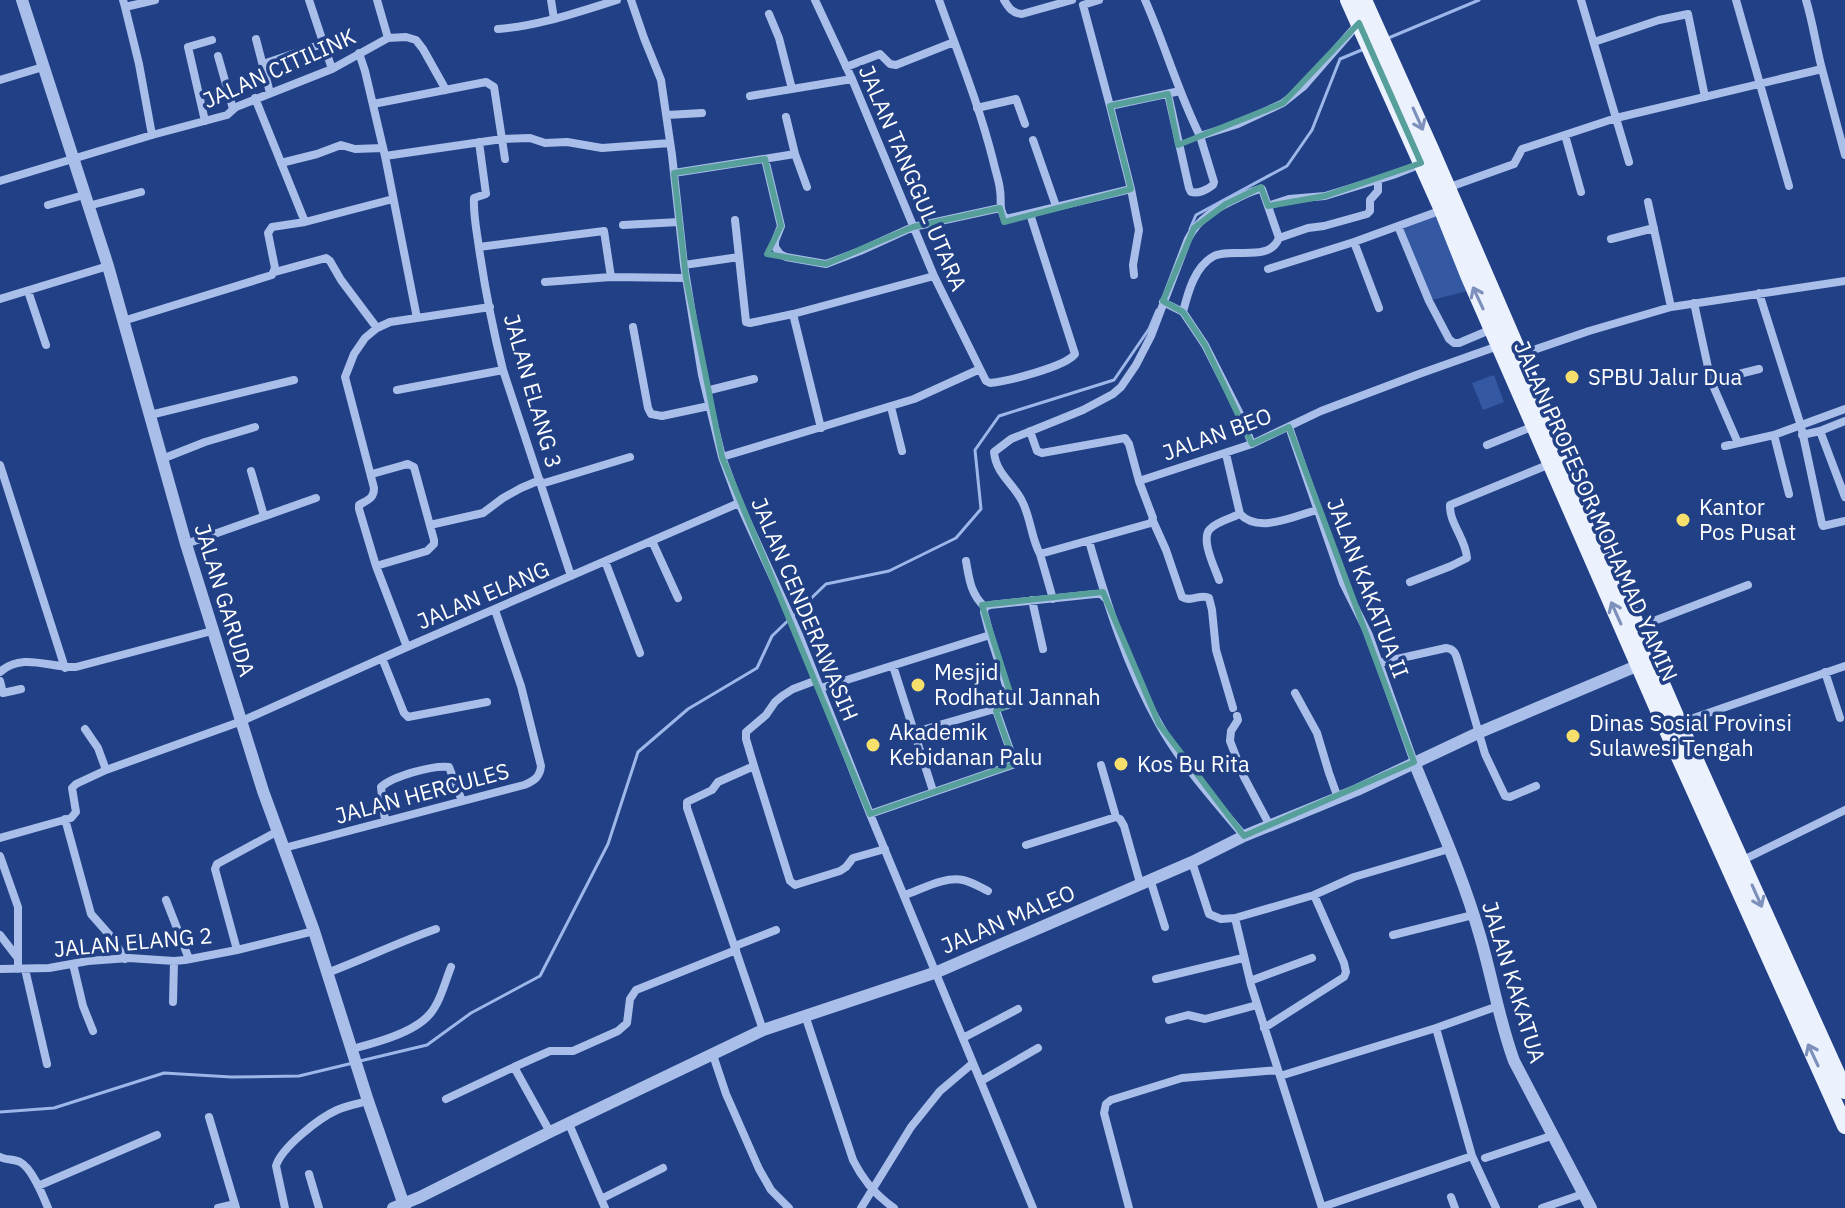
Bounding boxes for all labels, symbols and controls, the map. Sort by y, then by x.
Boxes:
street label: JALAN CITILINK [198,21,360,114]
street label: JALAN TANGGUL UTARA [853,61,974,295]
one-way arrow [1411,106,1426,131]
one-way arrow [1470,286,1485,310]
street label: JALAN ELANG 3 [498,310,569,471]
street label: JALAN PROFESOR MOHAMAD YAMIN [1508,336,1685,686]
place label: SPBU Jalur Dua [1588,362,1743,391]
marker: SPBU Jalur Dua [1563,368,1581,386]
street label: JALAN BEO [1158,400,1275,467]
place label: Kantor Pos Pusat [1699,492,1796,546]
street label: JALAN CENDERAWASIH [745,493,866,725]
street label: JALAN KAKATUA II [1321,494,1416,682]
marker: Kantor Pos Pusat [1674,511,1692,529]
street label: JALAN GARUDA [188,520,262,680]
street label: JALAN ELANG [412,554,553,635]
one-way arrow [1608,601,1623,625]
place label: Mesjid Rodhatul Jannah [934,657,1101,711]
marker: Mesjid Rodhatul Jannah [909,676,927,694]
place label: Dinas Sosial Provinsi Sulawesi Tengah [1589,708,1792,762]
place label: Akademik Kebidanan Palu [889,717,1043,771]
marker: Dinas Sosial Provinsi Sulawesi Tengah [1564,727,1582,745]
marker: Akademik Kebidanan Palu [864,736,882,754]
place label: Kos Bu Rita [1137,749,1250,778]
street label: JALAN HERCULES [332,755,512,830]
marker: Kos Bu Rita [1112,755,1130,773]
street label: JALAN MALEO [936,877,1079,960]
one-way arrow [1750,884,1765,908]
street label: JALAN KAKATUA [1476,898,1553,1066]
street label: JALAN ELANG 2 [52,920,213,963]
one-way arrow [1805,1044,1820,1068]

